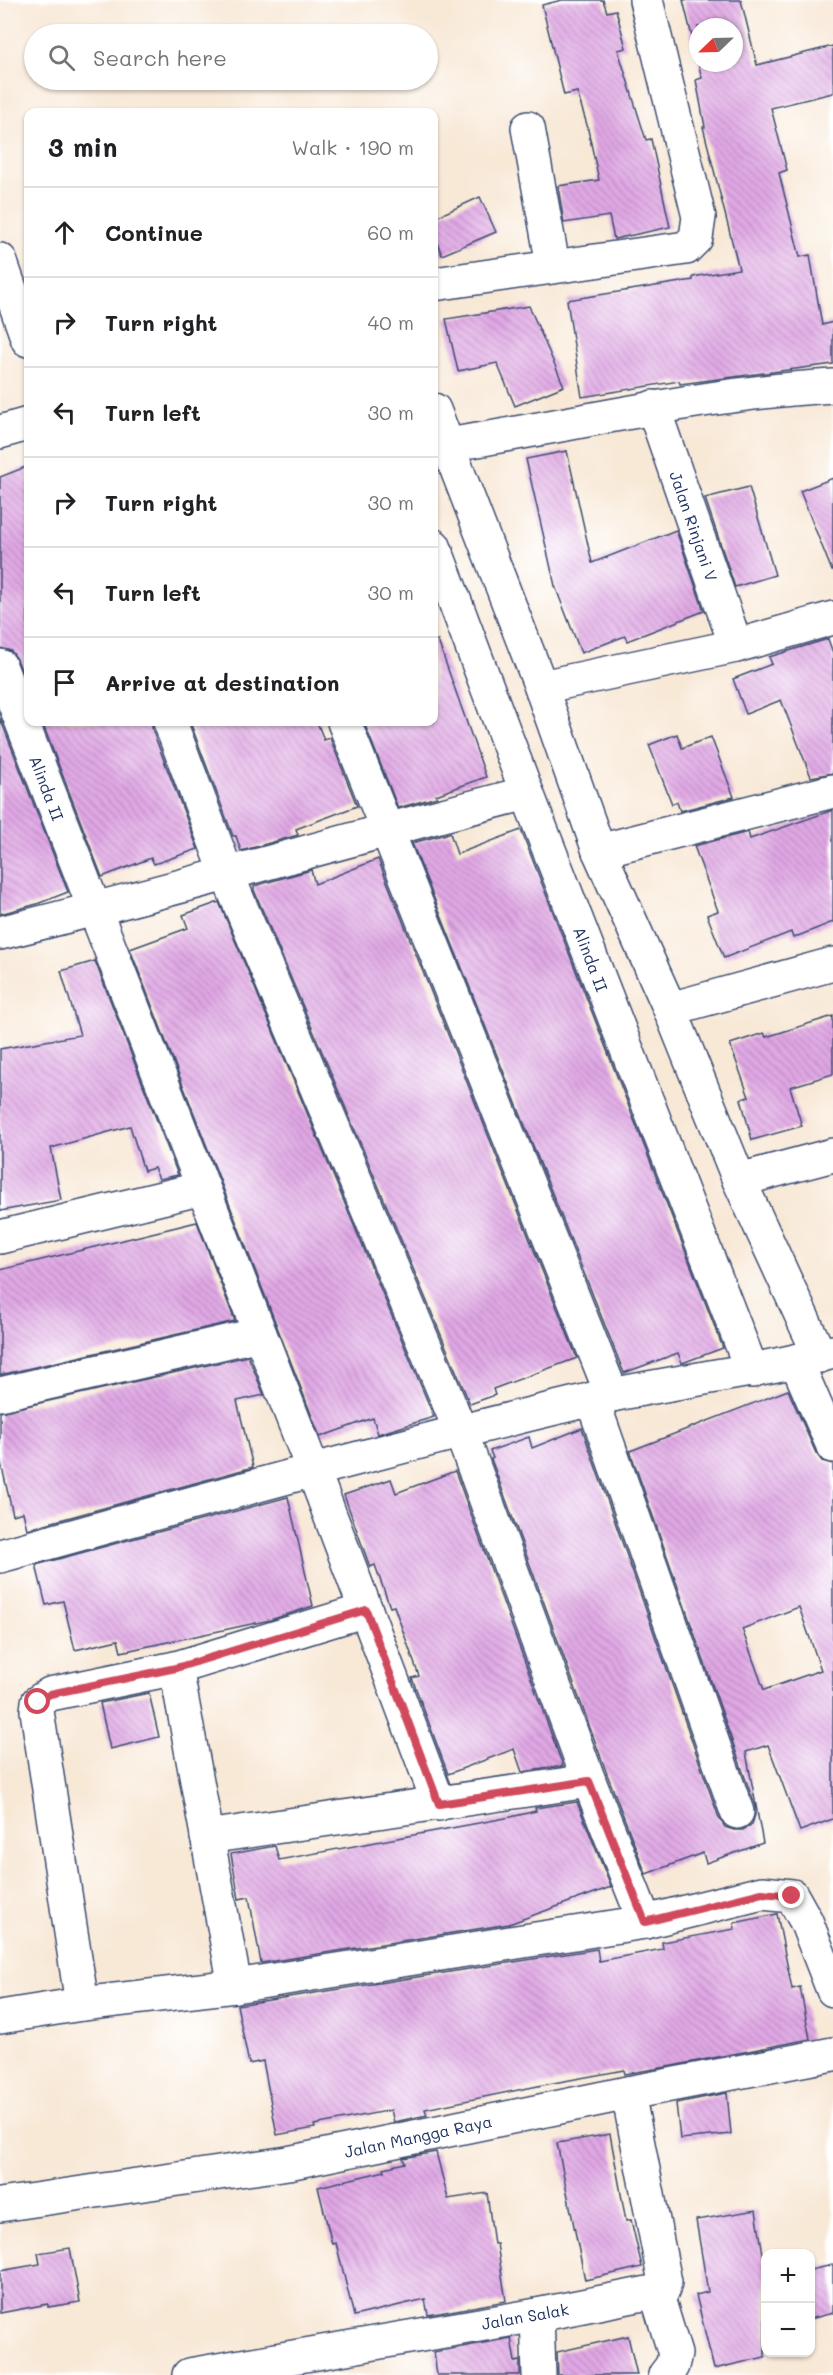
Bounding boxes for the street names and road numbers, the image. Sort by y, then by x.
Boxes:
street label: Jalan Rinjani V [665,468,723,584]
street label: Alinda II [25,752,69,824]
street label: Alinda II [569,923,613,995]
street label: Jalan Mangga Raya [342,2110,494,2162]
street label: Jalan Salak [480,2298,570,2334]

